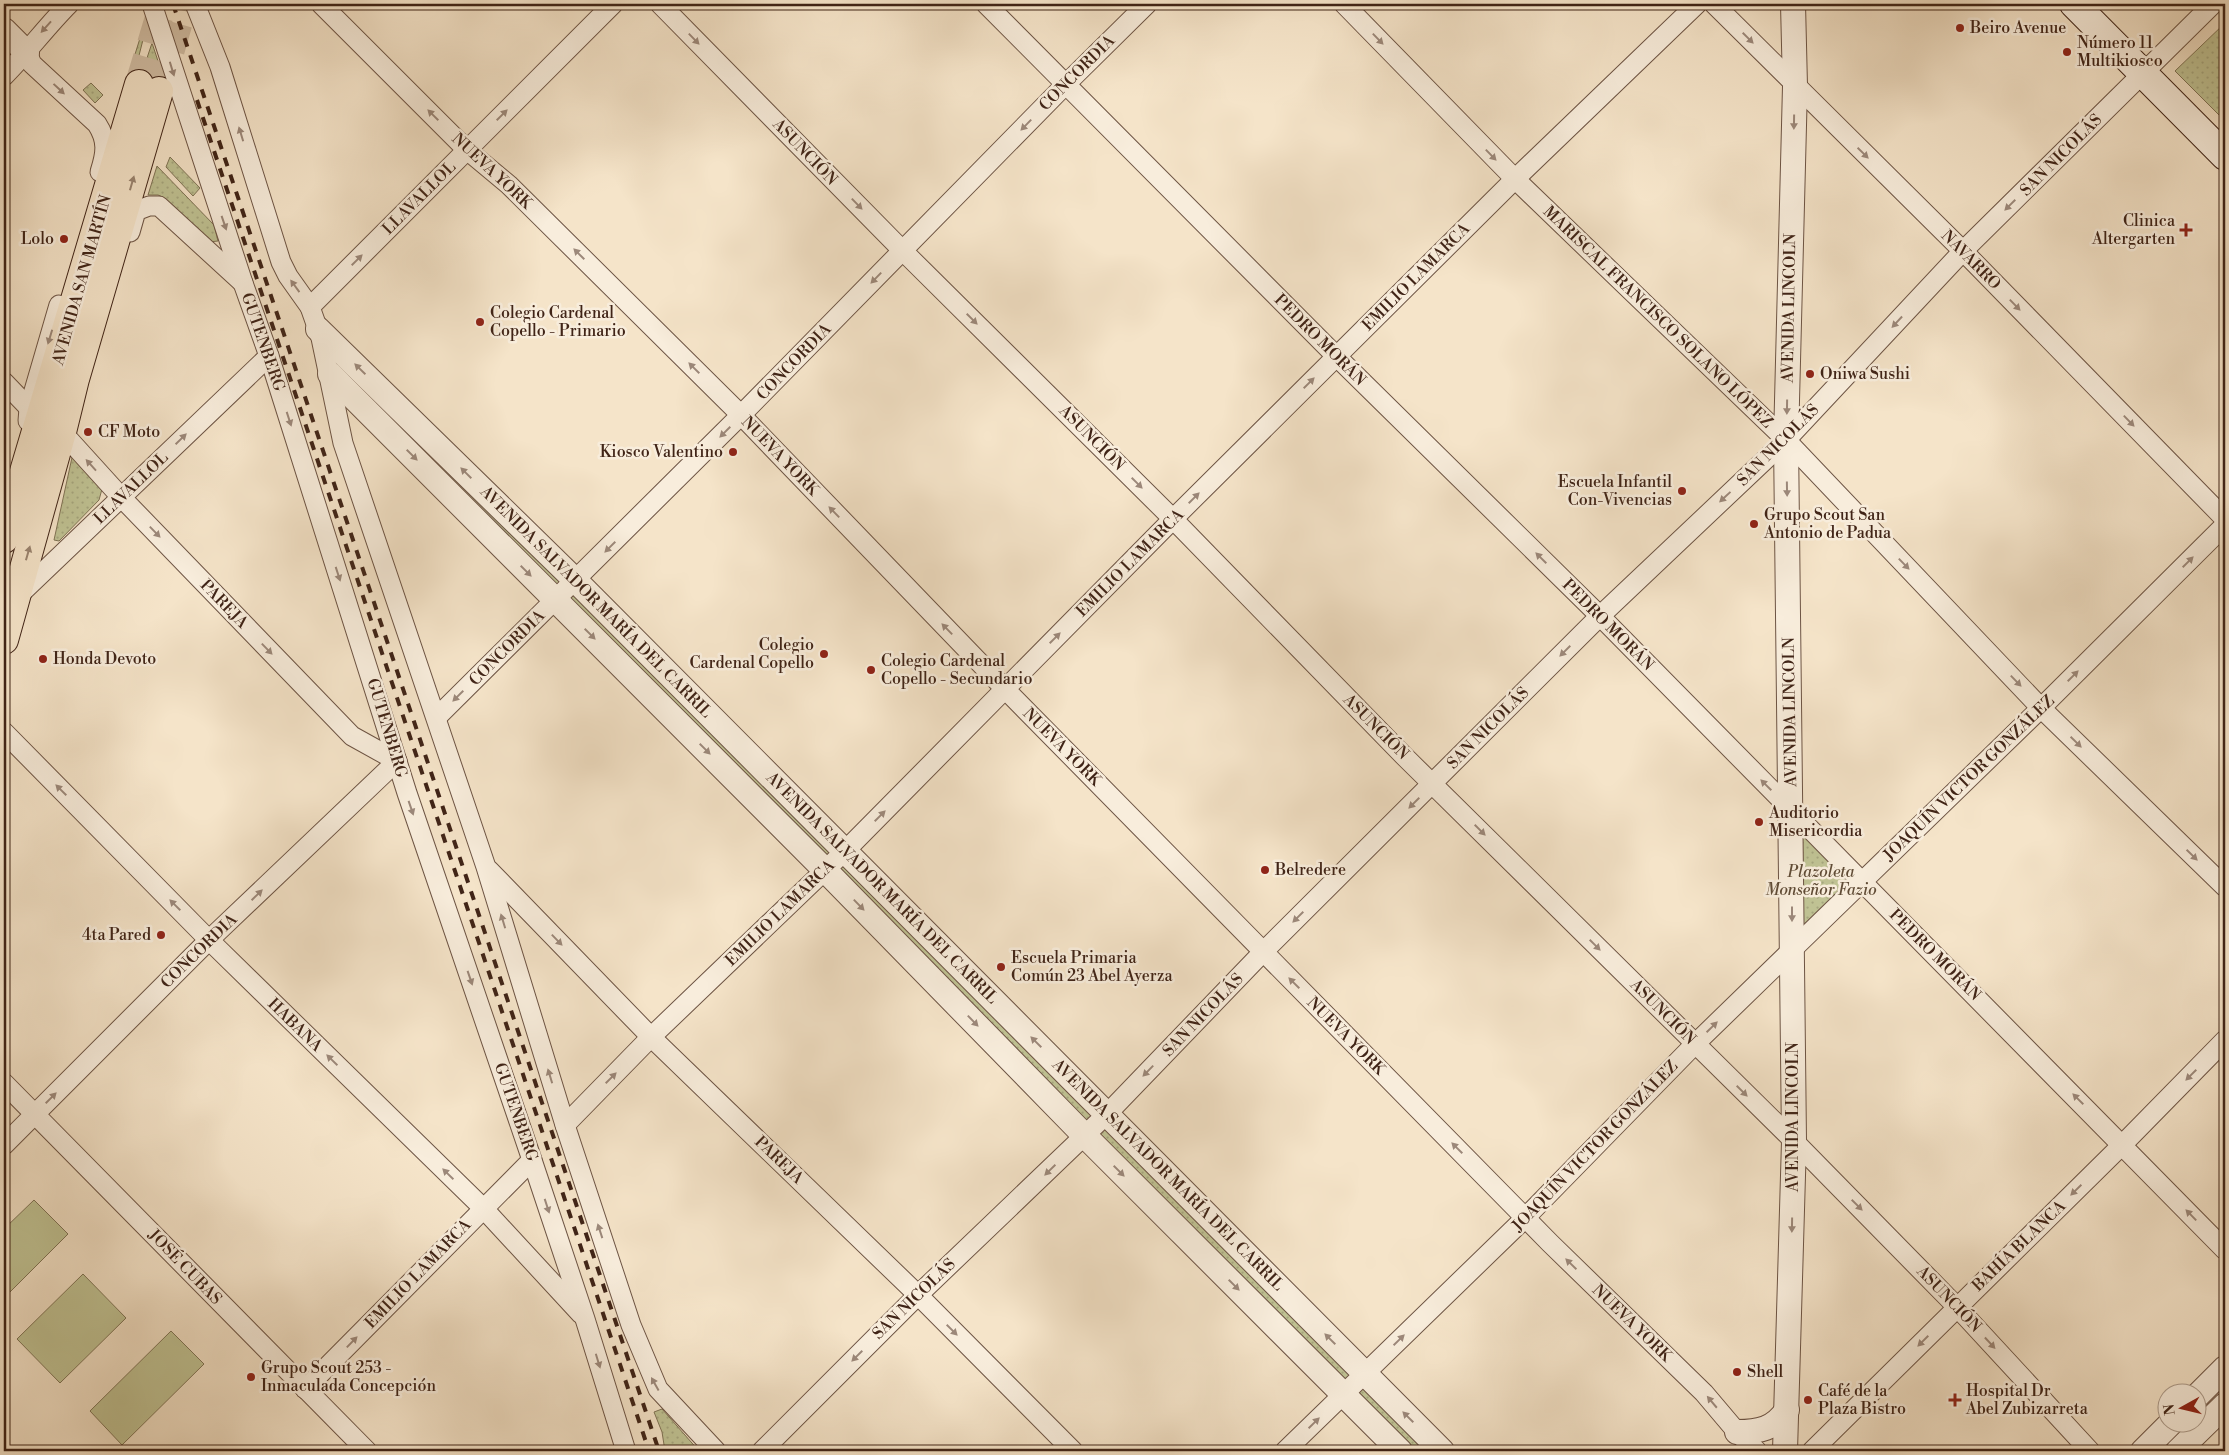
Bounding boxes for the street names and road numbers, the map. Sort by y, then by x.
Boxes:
street label: CONCORDIA [1035,30,1120,115]
street label: SAN NICOLÁS [2014,108,2106,200]
street label: ASUNCIÓN [768,112,843,190]
street label: NUEVA YORK [448,129,537,214]
street label: LLAVALLOL [378,157,460,239]
street label: AVENIDA SAN MARTÍN [46,192,116,368]
street label: MARISCAL FRANCISCO SOLANO LÓPEZ [1539,200,1778,432]
street label: EMILIO LAMARCA [1358,218,1475,335]
street label: NAVARRO [1937,226,2005,294]
street label: AVENIDA LINCOLN [1778,233,1800,384]
street label: PEDRO MORÁN [1270,289,1372,390]
street label: GUTENBERG [237,290,289,394]
street label: CONCORDIA [752,319,836,404]
street label: SAN NICOLÁS [1731,398,1823,490]
street label: ASUNCIÓN [1054,399,1131,475]
street label: NUEVA YORK [737,412,824,501]
street label: LLAVALLOL [90,447,173,528]
street label: AVENIDA SALVADOR MARÍA DEL CARRIL [475,480,718,722]
street label: EMILIO LAMARCA [1072,504,1189,621]
street label: PEDRO MORÁN [1558,574,1660,675]
street label: PAREJA [196,575,253,633]
street label: CONCORDIA [465,605,550,690]
street label: AVENIDA LINCOLN [1779,637,1801,788]
street label: GUTENBERG [362,676,412,780]
street label: SAN NICOLÁS [1441,681,1533,773]
street label: ASUNCIÓN [1338,688,1415,764]
street label: JOAQUÍN VICTOR GONZÁLEZ [1877,689,2059,866]
street label: NUEVA YORK [1019,704,1106,791]
street label: AVENIDA SALVADOR MARÍA DEL CARRIL [761,766,1004,1008]
street label: EMILIO LAMARCA [721,855,840,970]
street label: PEDRO MORÁN [1885,904,1987,1005]
street label: CONCORDIA [157,909,242,993]
street label: SAN NICOLÁS [1157,968,1248,1061]
street label: ASUNCIÓN [1625,973,1702,1049]
street label: NUEVA YORK [1303,993,1390,1080]
street label: HABANA [263,994,327,1057]
street label: AVENIDA LINCOLN [1783,1042,1803,1193]
street label: AVENIDA SALVADOR MARÍA DEL CARRIL [1047,1053,1290,1295]
street label: JOAQUÍN VICTOR GONZÁLEZ [1506,1055,1682,1236]
street label: GUTENBERG [490,1060,542,1164]
street label: PAREJA [750,1132,808,1189]
street label: BAHÍA BLANCA [1966,1194,2071,1296]
street label: EMILIO LAMARCA [361,1214,476,1333]
street label: JOSÉ CUBAS [143,1223,227,1309]
street label: SAN NICOLÁS [867,1253,960,1344]
street label: ASUNCIÓN [1912,1259,1987,1337]
street label: NUEVA YORK [1588,1280,1677,1367]

